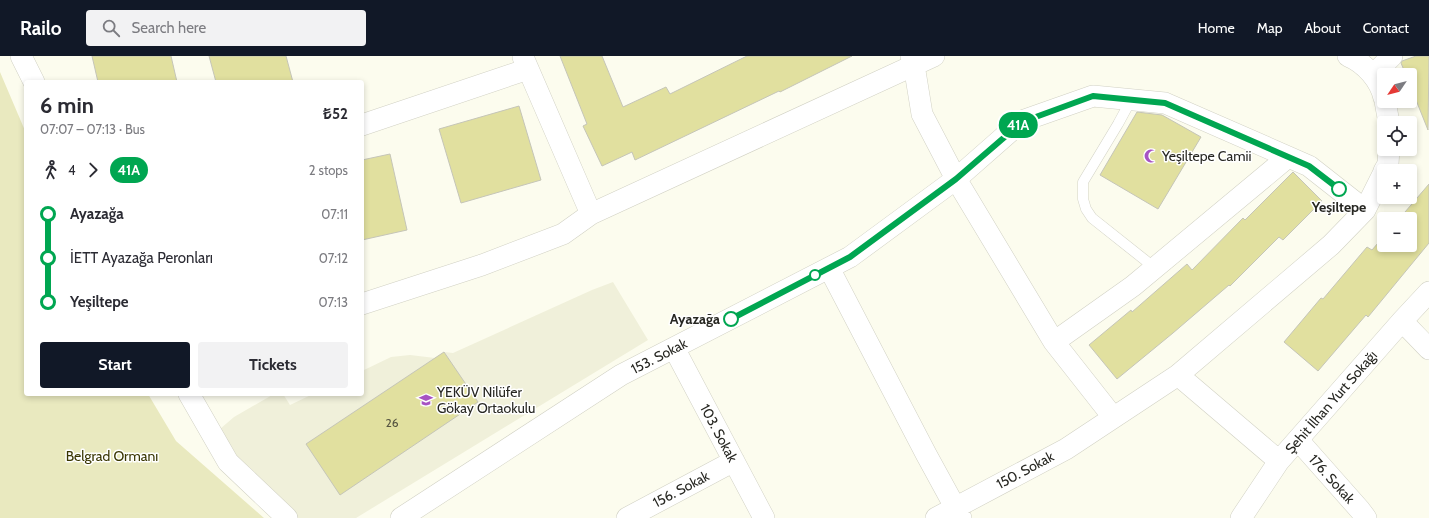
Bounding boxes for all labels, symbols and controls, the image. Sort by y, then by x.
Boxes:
search box [86,10,366,46]
text: Railo [20,17,62,40]
icon: search [100,17,122,39]
text: Search here [132,19,206,37]
text: Home [1198,19,1235,37]
text: Map [1257,19,1282,37]
text: About [1304,19,1341,37]
text: Contact [1363,19,1409,37]
north arrow [1377,68,1417,108]
map controls [1377,68,1417,252]
text: 6 min [40,92,94,119]
text: ₺52 [323,105,348,123]
line badge: 41A [995,112,1041,138]
text: 41A [1007,116,1029,134]
button: locate [1377,116,1417,156]
text: 07:07 – 07:13 · Bus [40,121,145,137]
place label: Yeşiltepe Camii [1161,147,1251,165]
mosque icon: Yeşiltepe Camii [1143,148,1159,164]
icon: walk [40,159,62,181]
icon: forward [82,159,104,181]
text: 41A [118,161,140,179]
text: 4 [68,162,76,178]
text: 2 stops [309,162,348,178]
button: + [1377,164,1417,204]
marker: Yeşiltepe [1331,181,1347,197]
place label: Yeşiltepe [1311,198,1366,216]
text: Ayazağa [70,205,124,223]
text: 07:11 [321,206,348,222]
button: − [1377,212,1417,252]
text: İETT Ayazağa Peronları [70,249,213,267]
text: 07:12 [319,250,348,266]
unlabelled marker [809,269,821,281]
text: Yeşiltepe [70,293,129,311]
text: 07:13 [319,294,348,310]
place label: Ayazağa [670,310,720,328]
marker: Ayazağa [723,311,739,327]
street label: 153. Sokak [628,334,691,378]
button: Start [40,342,190,388]
button: Tickets [198,342,348,388]
street label: Şehit İlhan Yurt Sokağı [1281,347,1381,457]
place label: YEKÜV Nilüfer Gökay Ortaokulu [436,383,535,417]
school or university icon: YEKÜV Nilüfer Gökay Ortaokulu [418,392,434,408]
street label: 103. Sokak [696,401,742,466]
house number: 26 [385,415,399,430]
park label: Belgrad Ormanı [66,447,158,465]
street label: 150. Sokak [993,447,1058,493]
street label: 176. Sokak [1305,451,1359,508]
street label: 156. Sokak [650,466,713,511]

